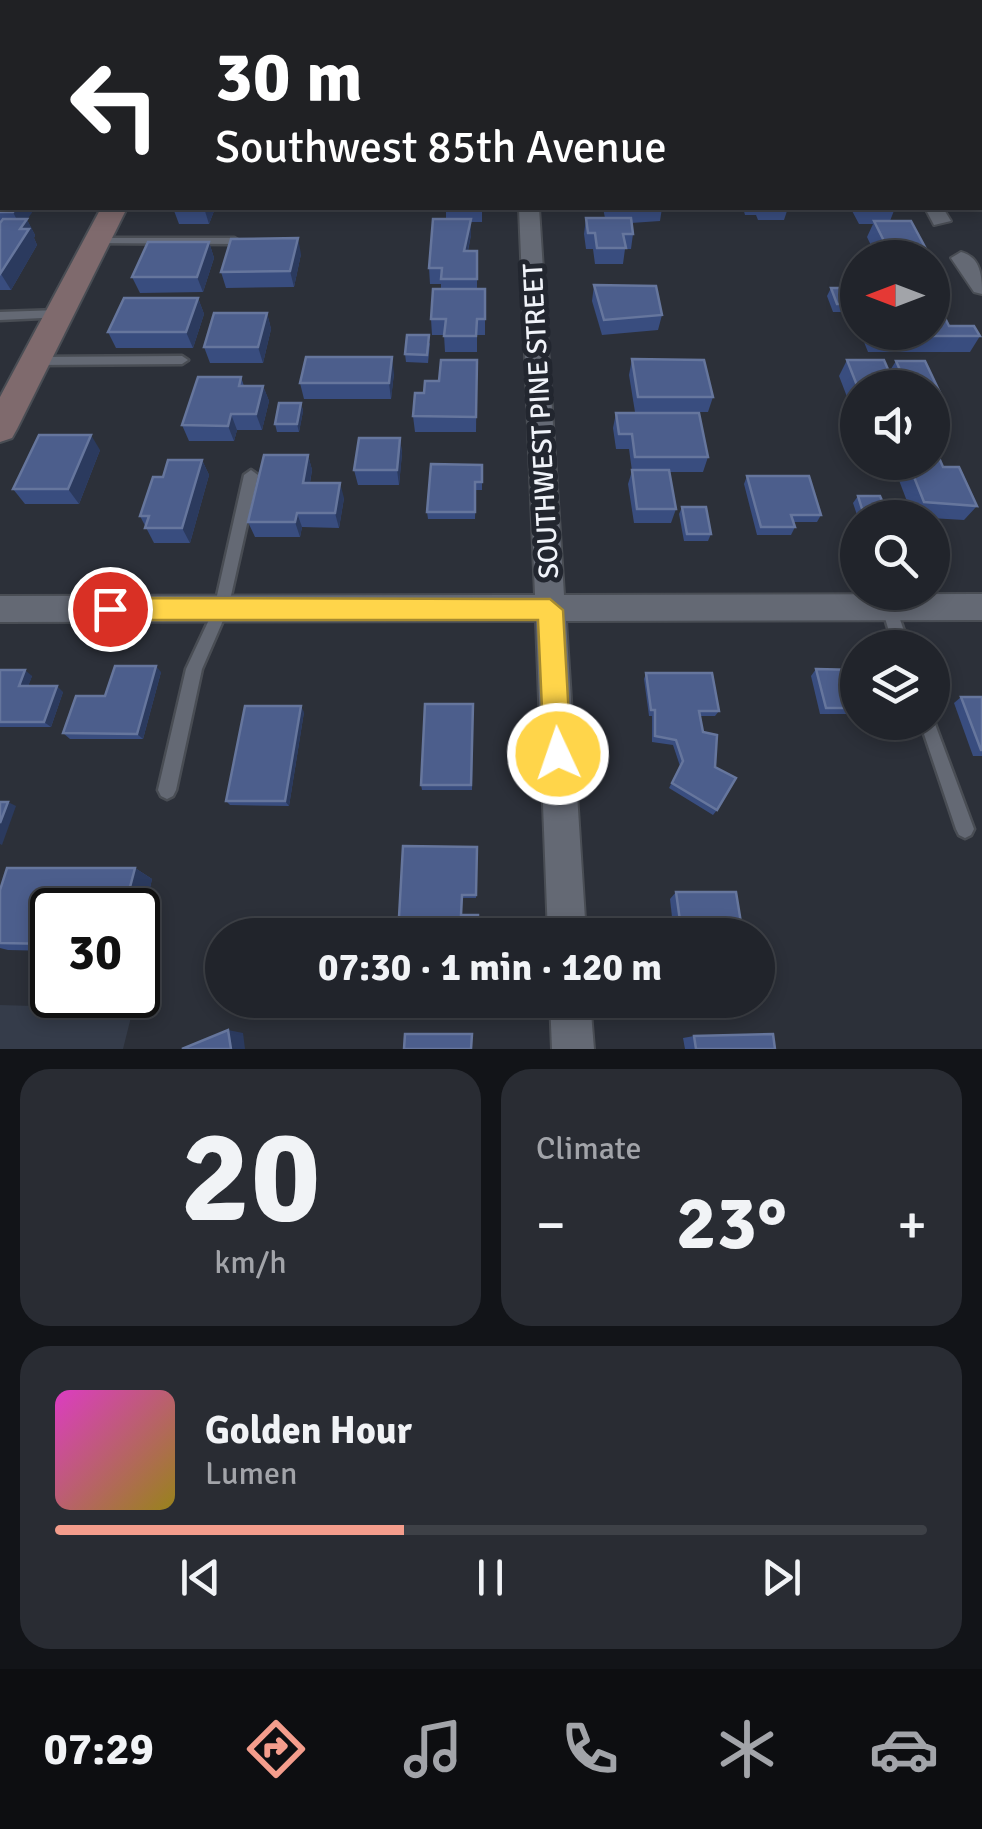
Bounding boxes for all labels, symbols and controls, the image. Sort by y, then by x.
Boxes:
text: 30 m [215,34,363,120]
icon: left [50,40,180,170]
text: Southwest 85th Avenue [215,120,667,175]
north arrow [840,240,950,350]
map controls [840,240,950,740]
street label: SOUTHWEST PINE STREET [516,262,566,580]
button: sound [840,370,950,480]
button: search [840,500,950,610]
pin [68,567,153,652]
icon: arrive [83,582,138,637]
button: layers [840,630,950,740]
position arrow [506,702,610,806]
speed limit sign: 30 [30,888,160,1018]
text: 07:30 · 1 min · 120 m [318,944,662,991]
text: 20 [180,1098,321,1258]
text: Climate [536,1129,642,1168]
text: 23° [676,1177,787,1270]
text: − [536,1191,566,1259]
text: + [897,1191,927,1259]
text: km/h [214,1243,287,1282]
text: Golden Hour [205,1407,412,1454]
text: Lumen [205,1454,297,1493]
icon: previous [173,1550,228,1605]
icon: pause [463,1550,518,1605]
icon: next [754,1550,809,1605]
icon: directions [241,1714,311,1784]
icon: music [398,1714,468,1784]
icon: phone [555,1714,625,1784]
icon: climate [712,1714,782,1784]
icon: car [869,1714,939,1784]
text: 07:29 [43,1722,154,1777]

